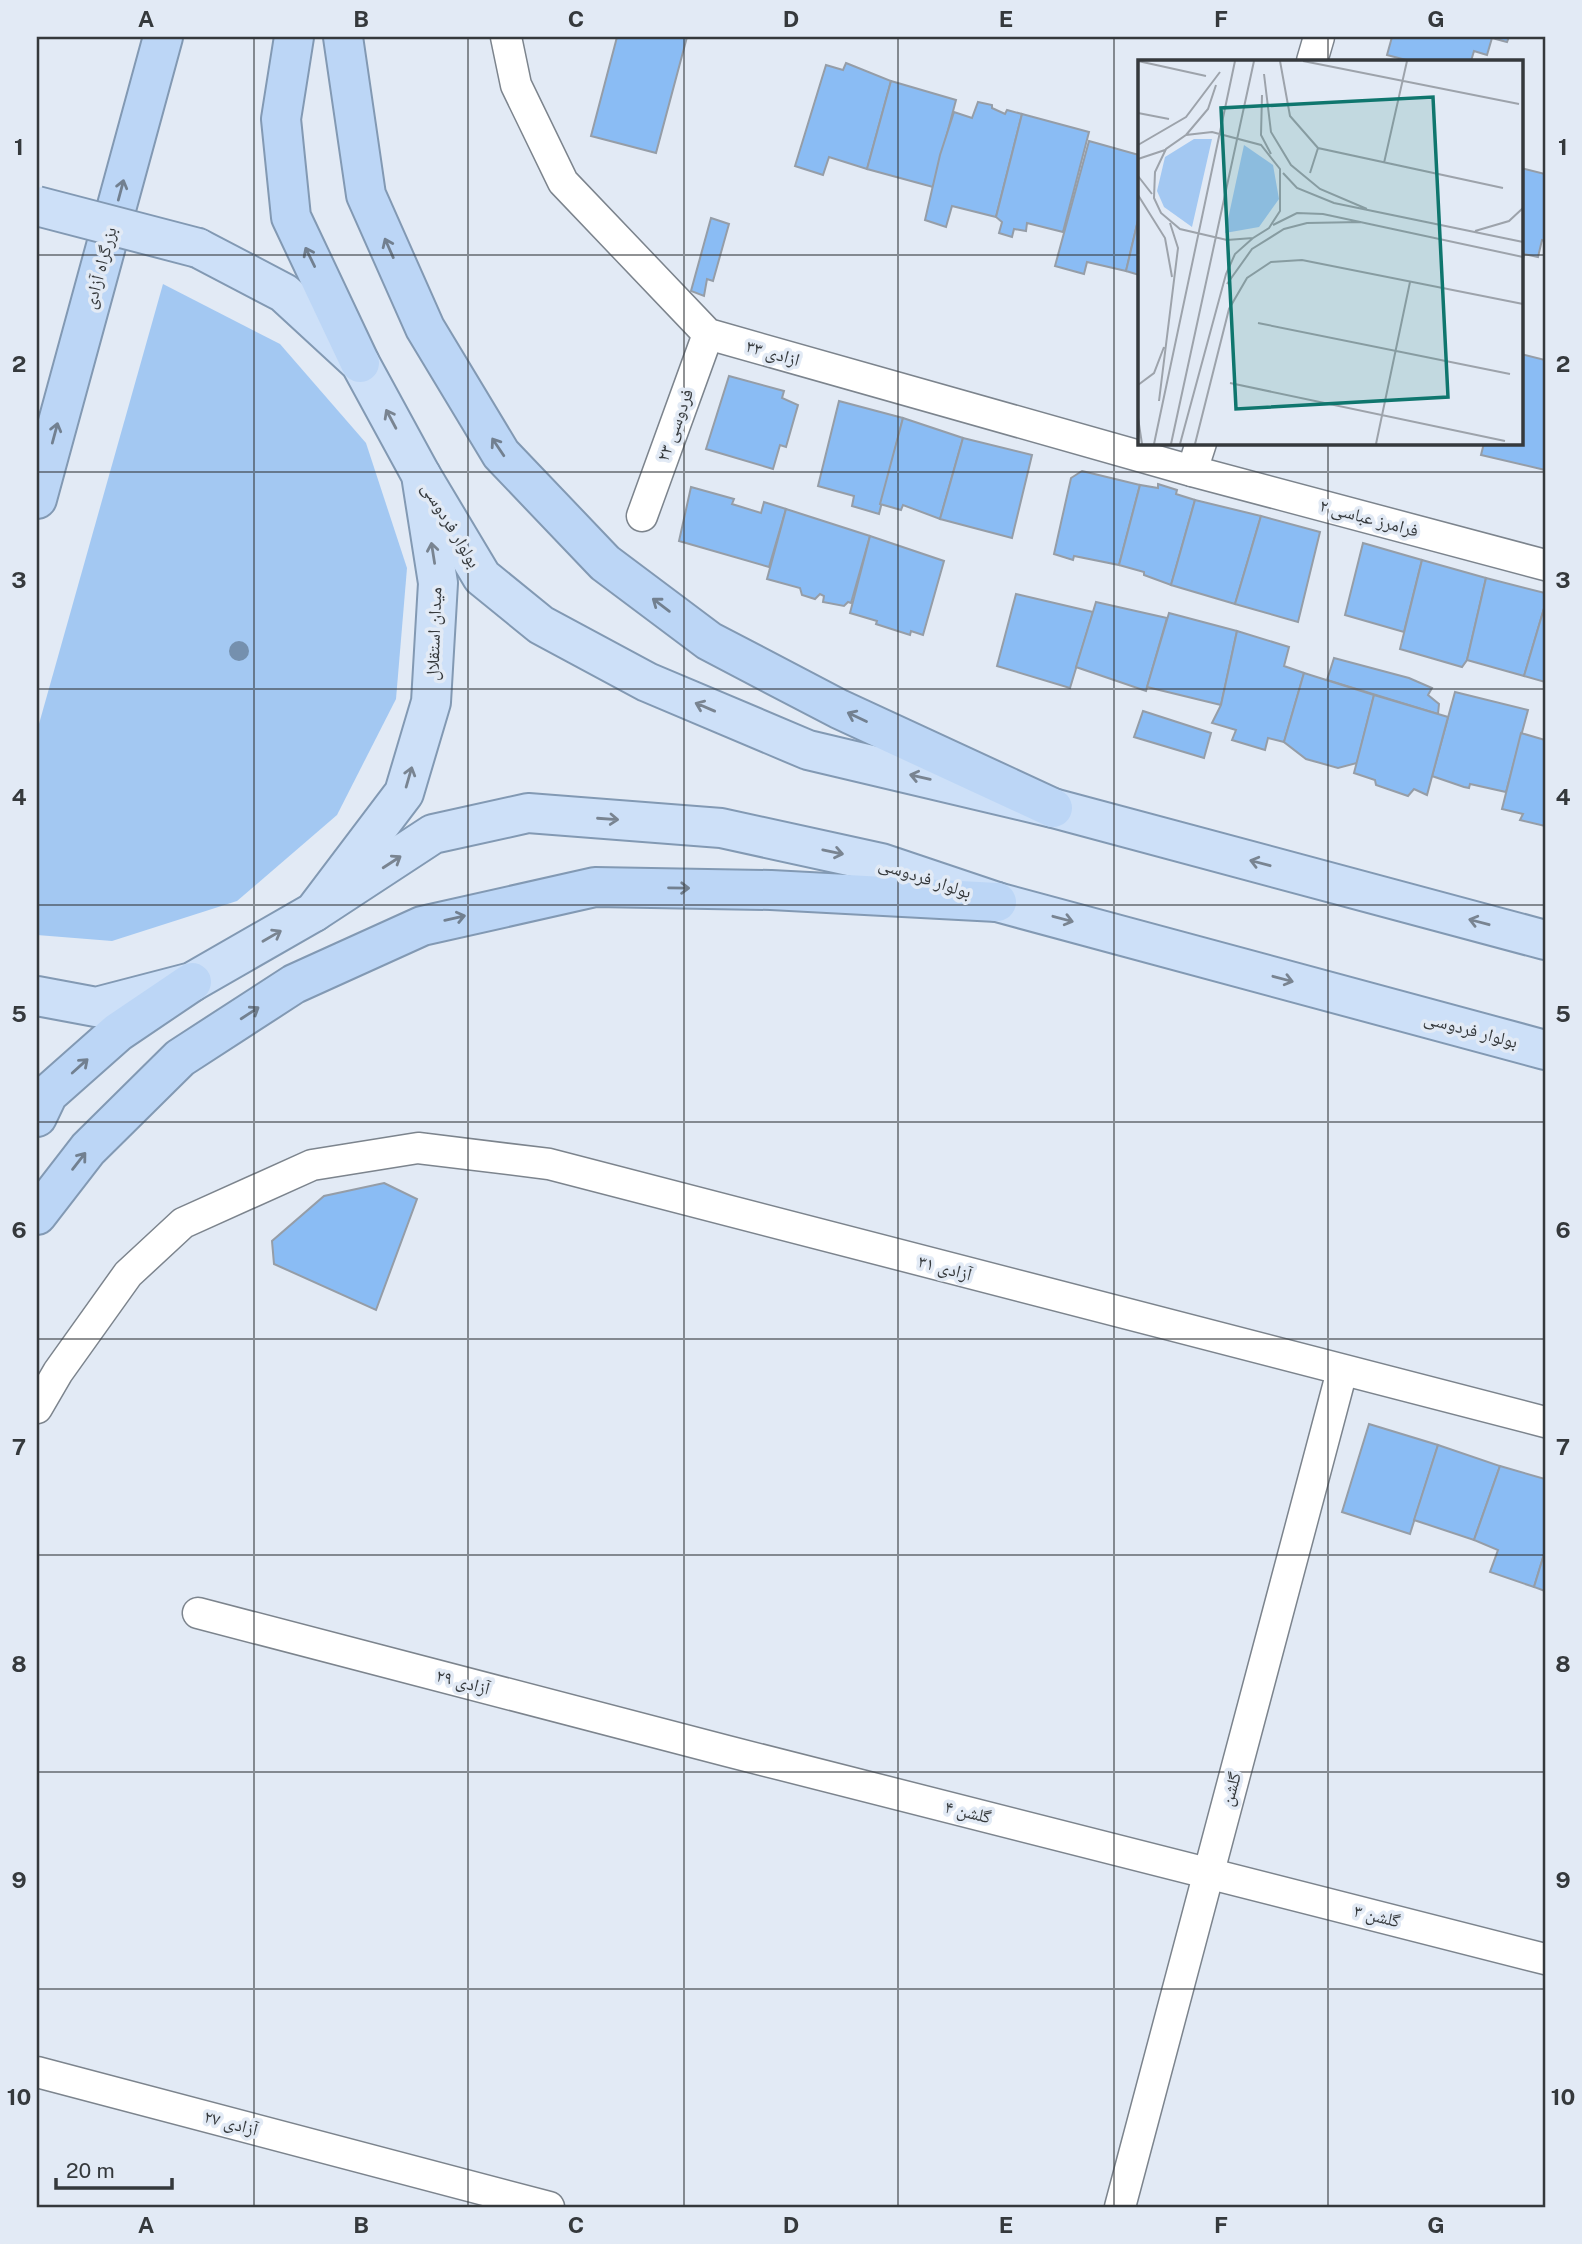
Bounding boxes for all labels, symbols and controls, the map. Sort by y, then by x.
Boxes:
text: A [138,5,155,32]
text: B [353,5,369,32]
text: C [568,5,584,32]
text: D [783,5,799,32]
text: E [999,5,1013,32]
text: F [1214,5,1228,32]
text: G [1427,5,1445,32]
inset map [1138,60,1522,444]
text: 1 [14,133,24,160]
text: 1 [1558,133,1568,160]
one-way arrow [116,179,129,201]
street label: بزرگراه آزادی [79,225,122,311]
one-way arrow [382,238,395,259]
one-way arrow [303,247,316,268]
street label: ازادی ۳۳ [744,335,802,371]
text: 2 [12,350,26,377]
text: 2 [1556,350,1570,377]
street label: فردوسی ۲۳ [652,386,698,464]
one-way arrow [384,409,397,430]
one-way arrow [49,422,62,445]
one-way arrow [490,438,504,458]
street label: بولوار فردوسی [417,478,485,572]
street label: فرامرز عباسی ۲ [1317,494,1421,542]
one-way arrow [426,542,439,565]
text: 3 [11,566,27,593]
text: 3 [1555,566,1571,593]
street label: میدان استقلال [421,587,447,681]
one-way arrow [652,597,670,612]
one-way arrow [695,699,716,712]
one-way arrow [847,710,868,723]
one-way arrow [404,766,417,788]
one-way arrow [910,769,932,782]
text: 4 [11,783,27,810]
text: 4 [1555,783,1571,810]
one-way arrow [597,813,619,826]
one-way arrow [821,846,844,860]
street label: بولوار فردوسی [876,853,974,903]
one-way arrow [381,854,401,868]
one-way arrow [1249,856,1271,869]
one-way arrow [667,881,690,895]
one-way arrow [443,911,466,925]
one-way arrow [1052,914,1074,927]
one-way arrow [1468,915,1491,928]
one-way arrow [261,929,282,942]
one-way arrow [1271,973,1293,986]
text: 5 [11,1000,27,1027]
text: 5 [1555,1000,1571,1027]
one-way arrow [239,1006,259,1020]
street label: بولوار فردوسی [1422,1007,1520,1053]
one-way arrow [71,1057,88,1074]
one-way arrow [71,1153,86,1171]
text: 6 [11,1216,27,1243]
text: 6 [1555,1216,1571,1243]
street label: آزادی ۳۱ [916,1250,975,1286]
text: 7 [12,1433,26,1460]
text: 7 [1556,1433,1570,1460]
text: 8 [11,1650,27,1677]
text: 8 [1555,1650,1571,1677]
street label: آزادی ۲۹ [434,1664,493,1700]
street label: گلشن [1216,1769,1246,1808]
street label: گلشن ۴ [943,1796,994,1828]
text: 9 [11,1866,27,1893]
text: 9 [1555,1866,1571,1893]
street label: گلشن ۳ [1352,1900,1403,1932]
text: 10 [7,2083,31,2110]
text: 10 [1551,2083,1575,2110]
street label: ۲۷ آزادی [202,2105,261,2141]
scale bar [56,2146,172,2190]
text: 20 m [66,2158,115,2183]
text: A [138,2211,155,2238]
text: B [353,2211,369,2238]
text: C [568,2211,584,2238]
text: D [783,2211,799,2238]
text: E [999,2211,1013,2238]
text: F [1214,2211,1228,2238]
text: G [1427,2211,1445,2238]

